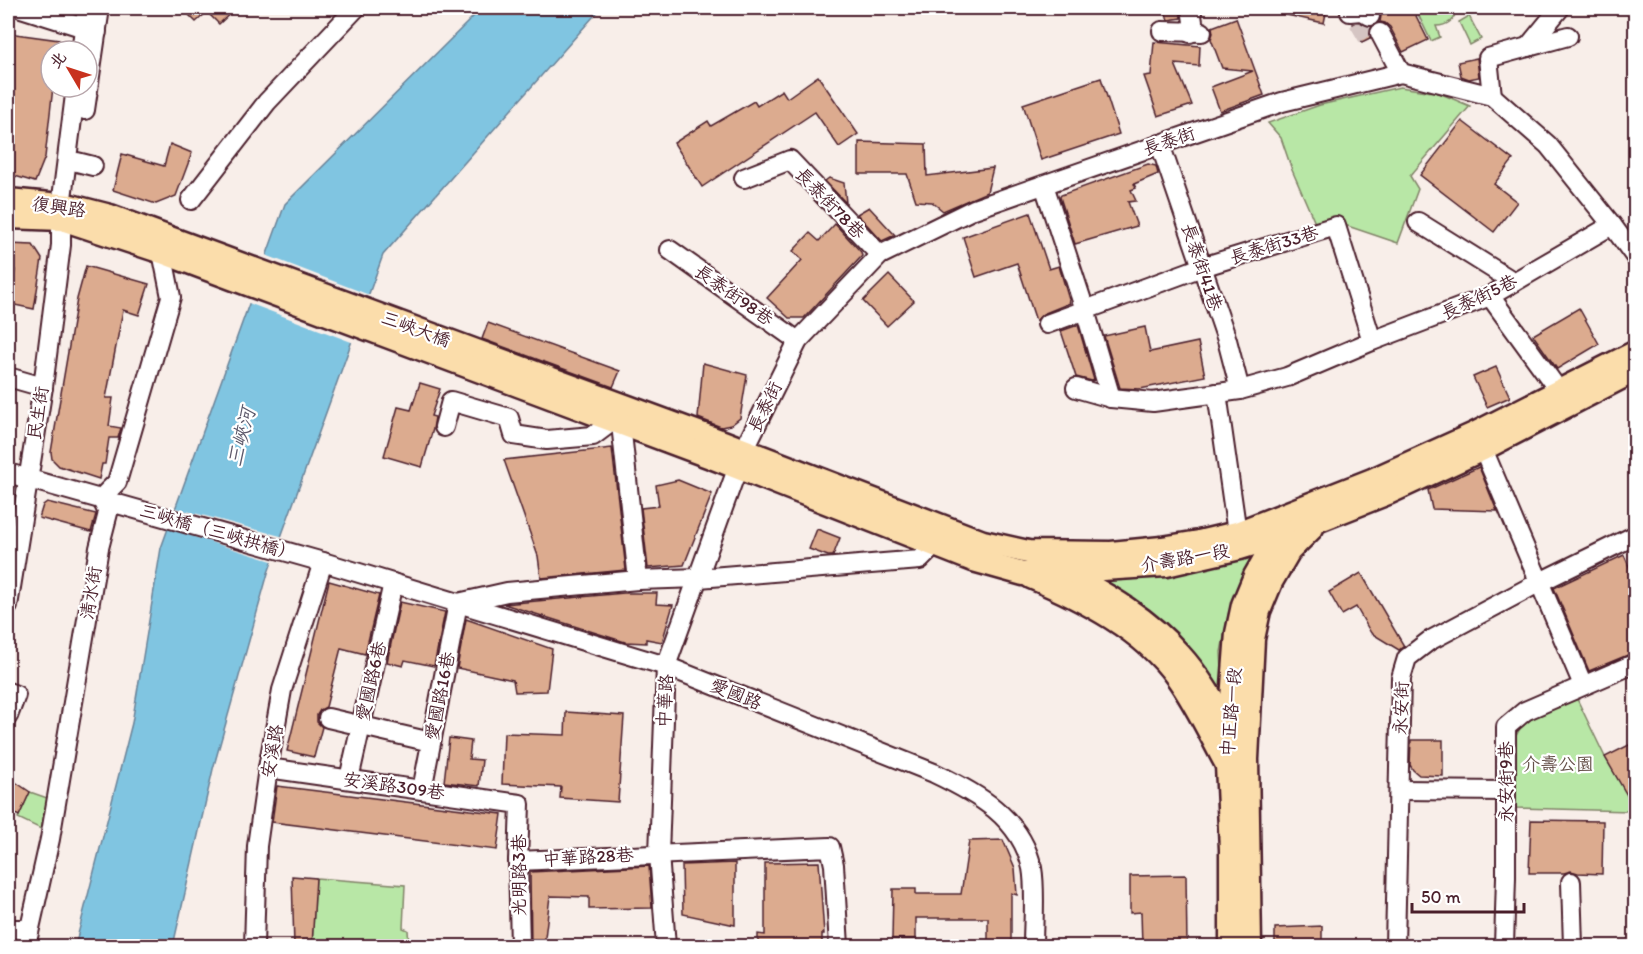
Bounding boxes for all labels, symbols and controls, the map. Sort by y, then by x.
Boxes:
north arrow [39,39,99,99]
text: 北 [45,48,70,72]
street label: 長泰街 [1140,122,1198,160]
street label: 長泰街78巷 [791,163,869,243]
street label: 復興路 [31,192,87,222]
street label: 長泰街41巷 [1177,220,1227,314]
street label: 長泰街33巷 [1227,221,1321,269]
street label: 長泰街98巷 [690,260,778,330]
street label: 長泰街5巷 [1437,270,1521,324]
street label: 三峽大橋 [378,306,454,352]
street label: 長泰街 [743,378,787,436]
street label: 民生街 [23,385,53,441]
water label: 三峽河 [222,402,261,469]
street label: 三峽橋（三峽拱橋） [137,499,299,565]
street label: 介壽路一段 [1139,539,1231,577]
street label: 清水街 [76,565,106,621]
street label: 愛國路6巷 [351,639,391,723]
street label: 愛國路16巷 [421,650,459,742]
street label: 中正路一段 [1216,666,1246,758]
street label: 中華路 [653,673,677,729]
street label: 愛國路 [707,674,765,714]
street label: 永安街 [1389,681,1413,735]
street label: 安溪路 [256,723,288,779]
street label: 永安街9巷 [1495,741,1517,823]
park label: 介壽公園 [1522,753,1594,775]
street label: 安溪路309巷 [342,768,446,804]
street label: 光明路3巷 [508,834,530,916]
street label: 中華路28巷 [542,844,634,870]
scale bar [1412,876,1524,914]
text: 50 m [1421,886,1461,908]

